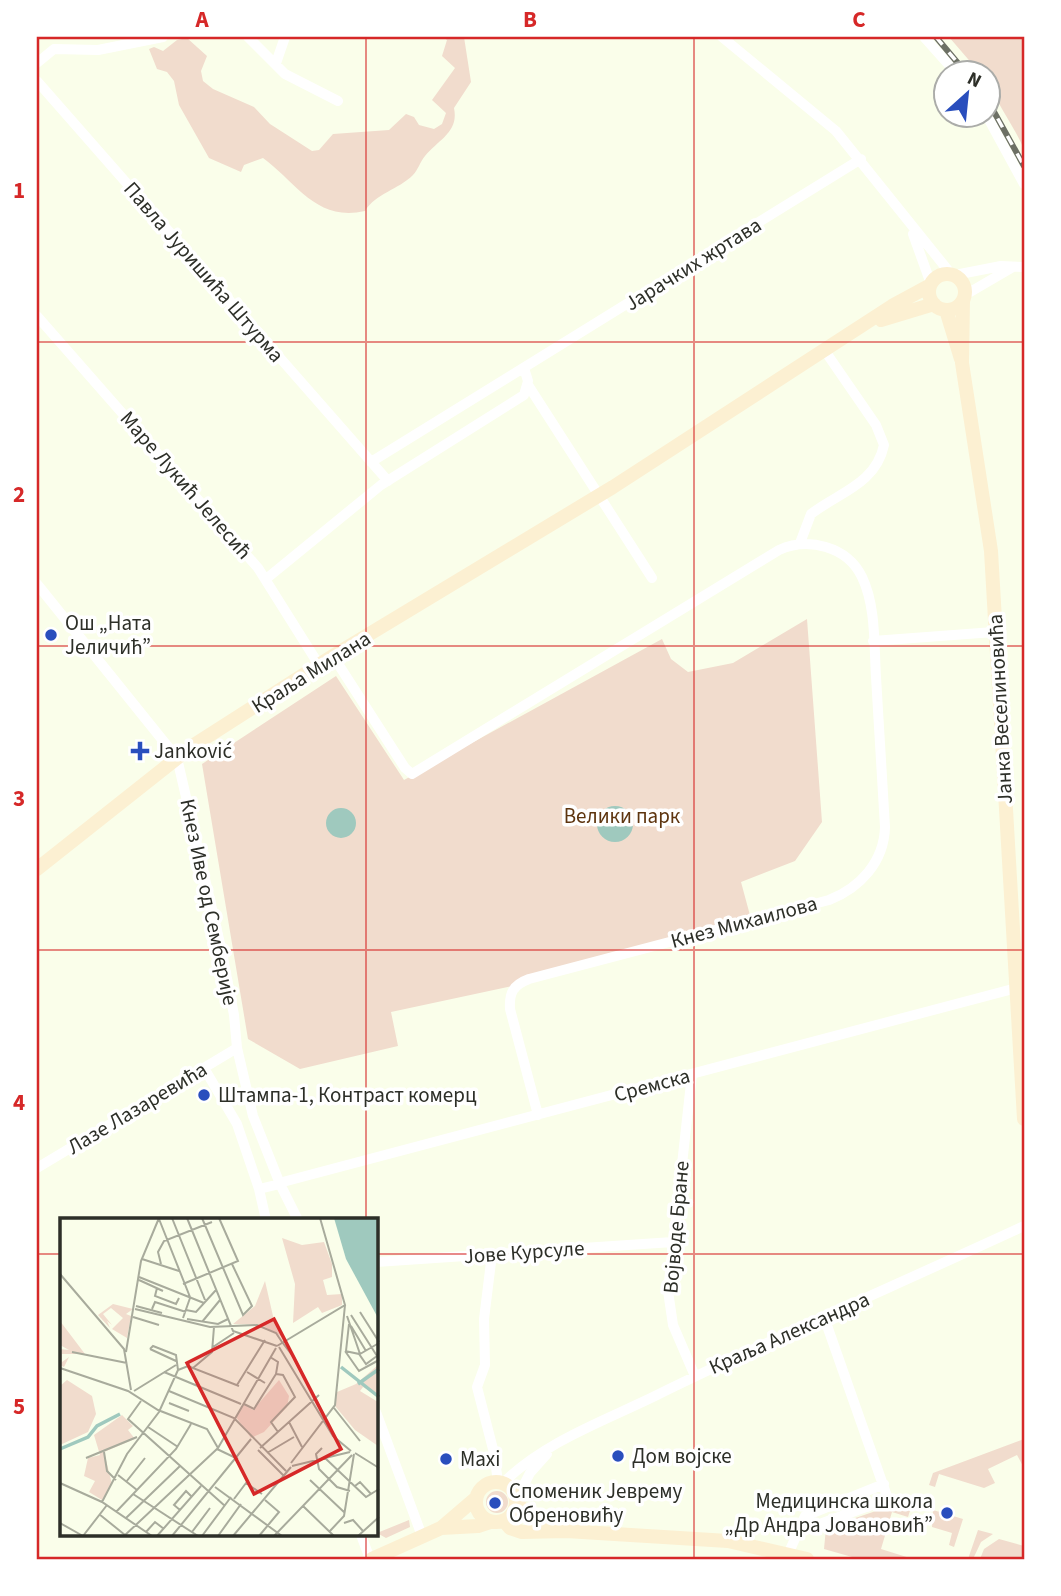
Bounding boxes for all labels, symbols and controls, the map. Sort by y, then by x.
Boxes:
text: A [194,3,209,36]
text: B [523,3,537,36]
text: C [852,3,866,36]
north arrow [932,60,1002,130]
text: N [962,65,986,95]
text: 1 [13,174,25,207]
street label: Павла Јуришића Штурма [117,175,291,369]
street label: Јарачких жртава [619,210,767,318]
street label: Маре Лукић Јелесић [113,404,259,566]
text: 2 [13,478,25,511]
place label: Ош „Ната Јеличић” [65,608,152,662]
street label: Јанка Веселиновића [980,613,1020,805]
street label: Краља Милана [246,623,376,721]
marker: Ош „Ната Јеличић” [43,627,59,643]
place label: Janković [154,736,232,766]
marker: Janković [132,743,148,759]
text: 3 [13,782,25,815]
street label: Кнез Иве од Семберије [172,796,246,1008]
park label: Велики парк [564,801,681,831]
street label: Кнез Михаилова [667,888,821,956]
street label: Лазе Лазаревића [61,1054,213,1162]
street label: Сремска [611,1060,693,1110]
place label: Штампа-1, Контраст комерц [218,1080,477,1110]
text: 4 [13,1086,25,1119]
marker: Штампа-1, Контраст комерц [196,1087,212,1103]
street label: Војводе Бране [655,1159,697,1295]
inset map [60,1218,378,1536]
street label: Јове Курсуле [463,1233,585,1271]
street label: Краља Александра [704,1284,874,1382]
text: 5 [13,1390,25,1423]
place label: Дом војске [632,1441,732,1471]
place label: Maxi [460,1444,500,1474]
marker: Дом војске [610,1448,626,1464]
marker: Maxi [438,1451,454,1467]
place label: Споменик Јеврему Обреновићу [509,1476,682,1530]
place label: Медицинска школа „Др Андра Јовановић” [725,1486,933,1540]
marker: Споменик Јеврему Обреновићу [487,1495,503,1511]
marker: Медицинска школа „Др Андра Јовановић” [939,1505,955,1521]

